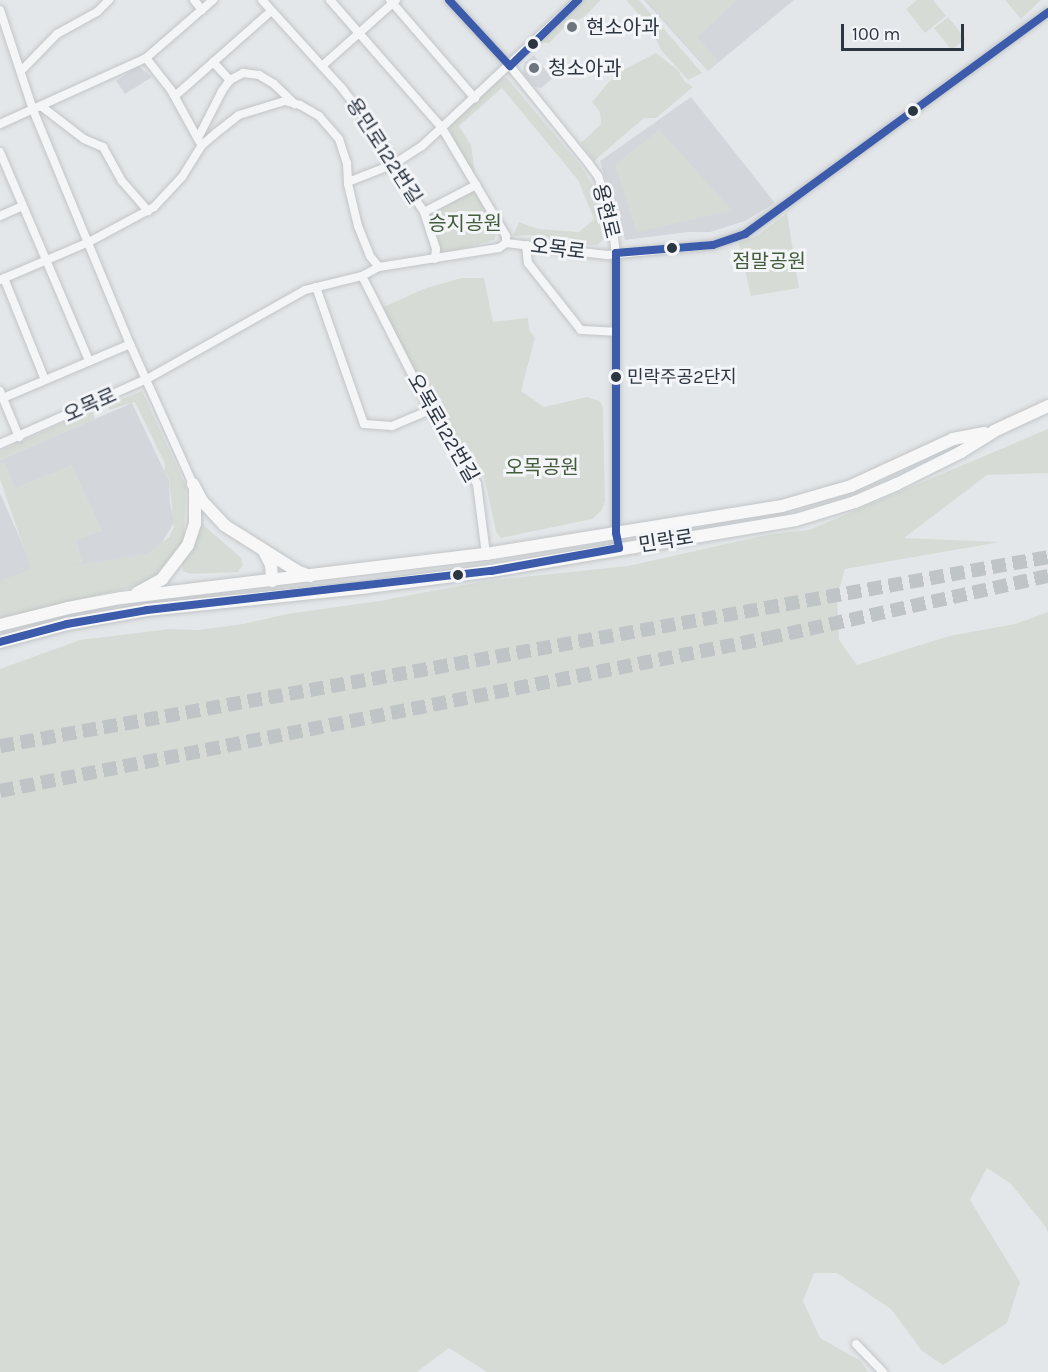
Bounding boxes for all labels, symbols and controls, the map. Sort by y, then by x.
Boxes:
scale bar [844,12,967,50]
place label: 현소아과 [586,15,660,39]
marker: 현소아과 [563,18,581,36]
text: 100 m [852,23,900,45]
unlabelled marker [527,38,539,50]
place label: 청소아과 [548,56,622,80]
marker: 청소아과 [525,59,543,77]
street label: 용민로122번길 [341,93,427,209]
unlabelled marker [907,105,919,117]
street label: 용현로 [588,181,624,241]
park label: 승지공원 [428,211,502,235]
street label: 오목로 [529,234,587,264]
unlabelled marker [666,242,678,254]
park label: 점말공원 [732,249,806,273]
place label: 민락주공2단지 [627,366,737,388]
street label: 오목로122번길 [402,369,484,487]
marker: 민락주공2단지 [610,371,622,383]
street label: 오목로 [60,383,120,427]
park label: 오목공원 [505,455,579,479]
street label: 민락로 [637,525,695,557]
unlabelled marker [452,569,464,581]

